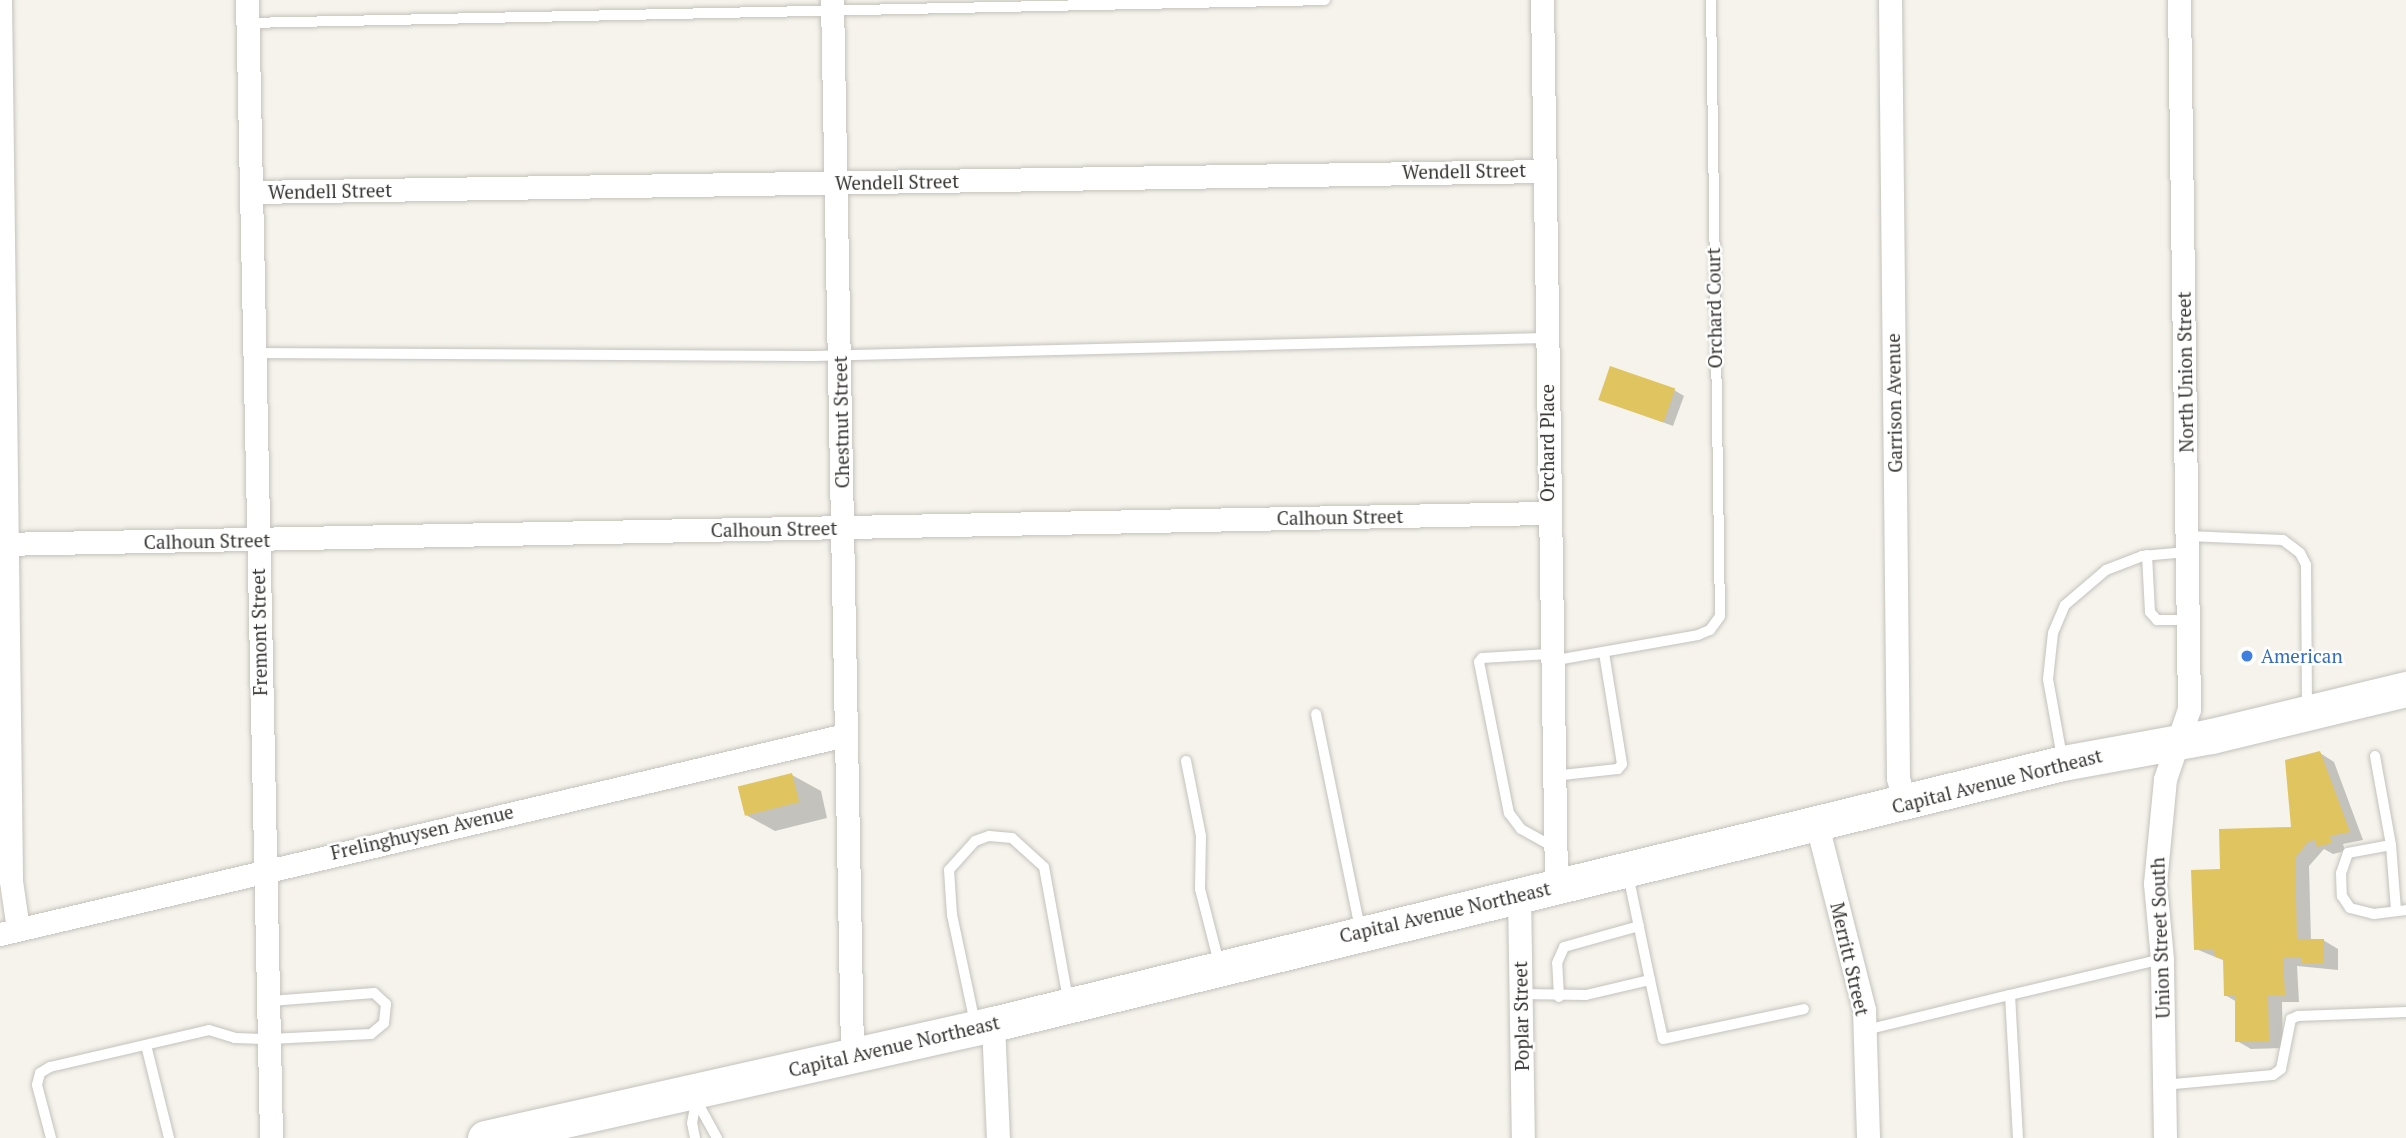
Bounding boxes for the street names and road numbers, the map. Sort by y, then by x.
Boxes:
street label: Wendell Street [1402,159,1526,183]
street label: Wendell Street [835,170,959,194]
street label: Wendell Street [268,179,392,203]
street label: Orchard Court [1702,247,1726,369]
street label: North Union Street [2172,291,2198,453]
street label: Garrison Avenue [1881,333,1907,473]
street label: Chestnut Street [828,355,854,489]
street label: Orchard Place [1536,384,1558,502]
street label: Calhoun Street [1276,504,1404,530]
street label: Calhoun Street [710,516,838,542]
street label: Calhoun Street [143,528,271,554]
street label: Fremont Street [246,568,272,696]
street label: Capital Avenue Northeast [1889,744,2105,818]
street label: Frelinghuysen Avenue [328,800,516,864]
street label: Union Street South [2146,857,2174,1019]
street label: Capital Avenue Northeast [1337,877,1553,947]
street label: Merritt Street [1826,900,1874,1018]
street label: Poplar Street [1509,961,1533,1071]
street label: Capital Avenue Northeast [786,1011,1002,1081]

